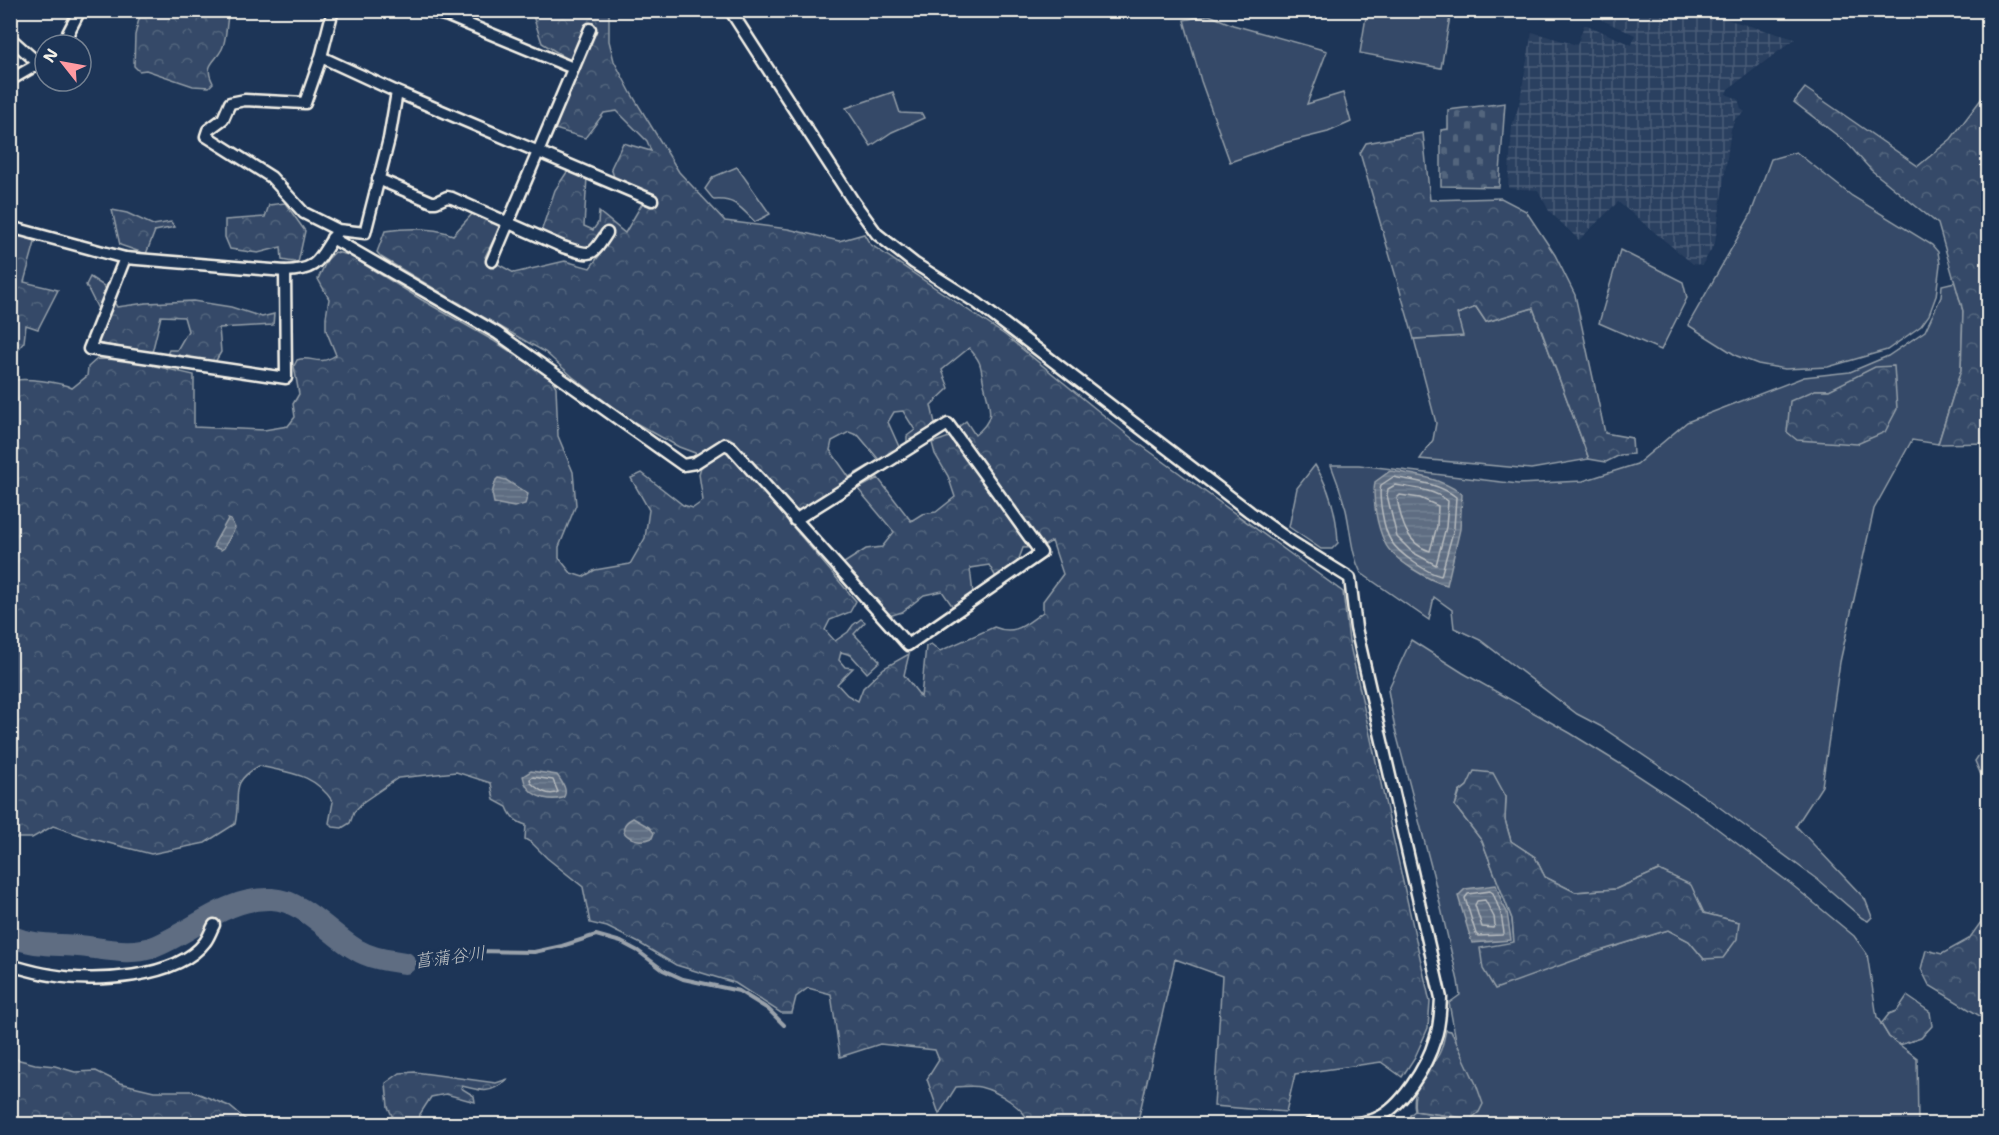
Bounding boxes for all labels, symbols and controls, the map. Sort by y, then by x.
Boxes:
north arrow [33,33,93,93]
text: N [38,45,63,66]
water label: 菖蒲谷川 [413,941,487,973]

